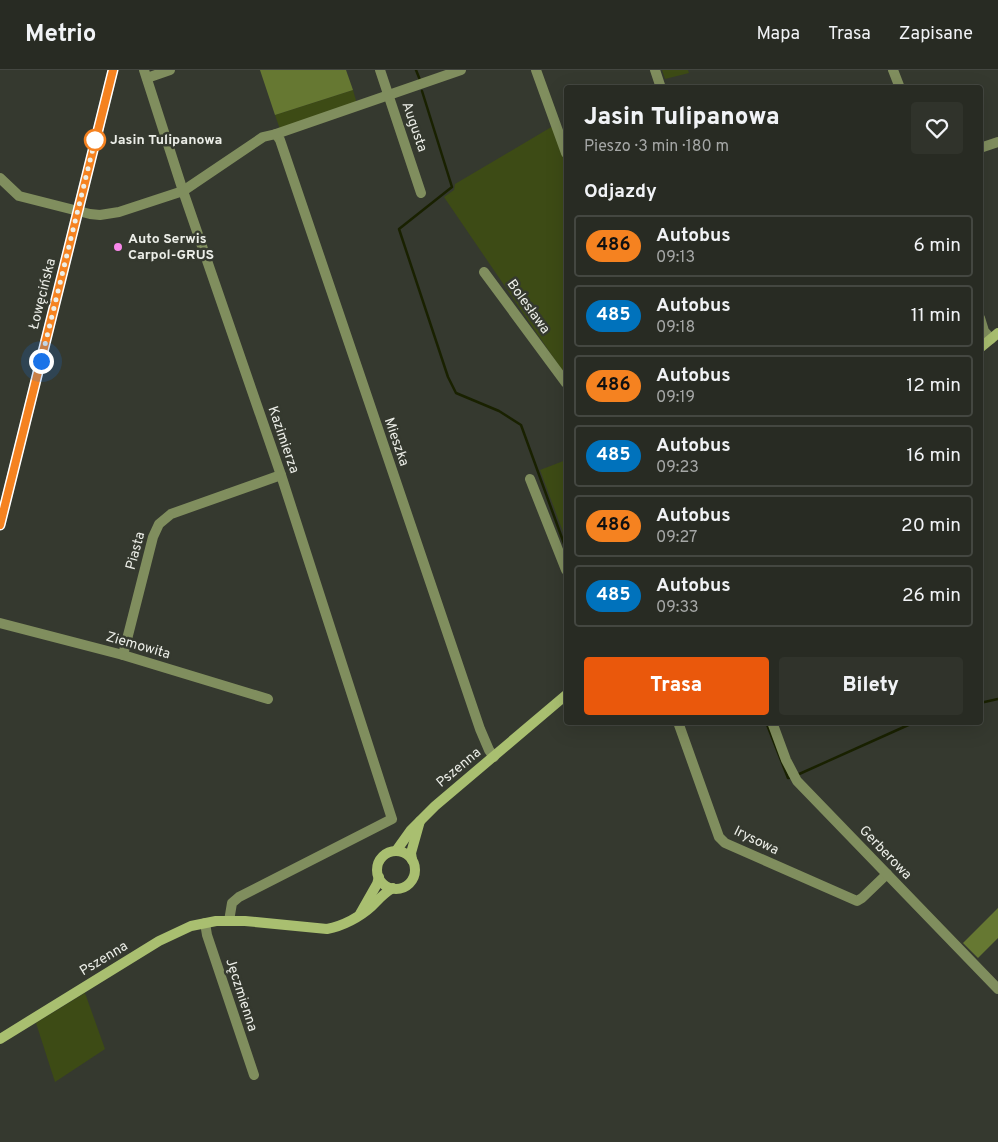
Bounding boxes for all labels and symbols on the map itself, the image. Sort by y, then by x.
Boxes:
street label: Augusta [398,100,430,154]
marker: Jasin Tulipanowa [84,129,106,151]
place label: Jasin Tulipanowa [110,132,222,149]
place label: Auto Serwis Carpol-GRUS [128,231,214,264]
marker: Auto Serwis Carpol-GRUS [112,241,124,253]
street label: Łowęcińska [26,257,60,331]
street label: Bolesława [503,277,553,337]
your location [29,349,54,374]
street label: Kazimierza [264,404,302,476]
street label: Mieszka [380,416,412,468]
street label: Piasta [123,530,149,572]
street label: Ziemowita [104,629,172,663]
street label: Pszenna [433,744,485,792]
street label: Gerberowa [855,822,915,884]
street label: Irysowa [731,823,781,859]
street label: Pszenna [77,938,131,980]
street label: Jęczmienna [221,956,261,1034]

